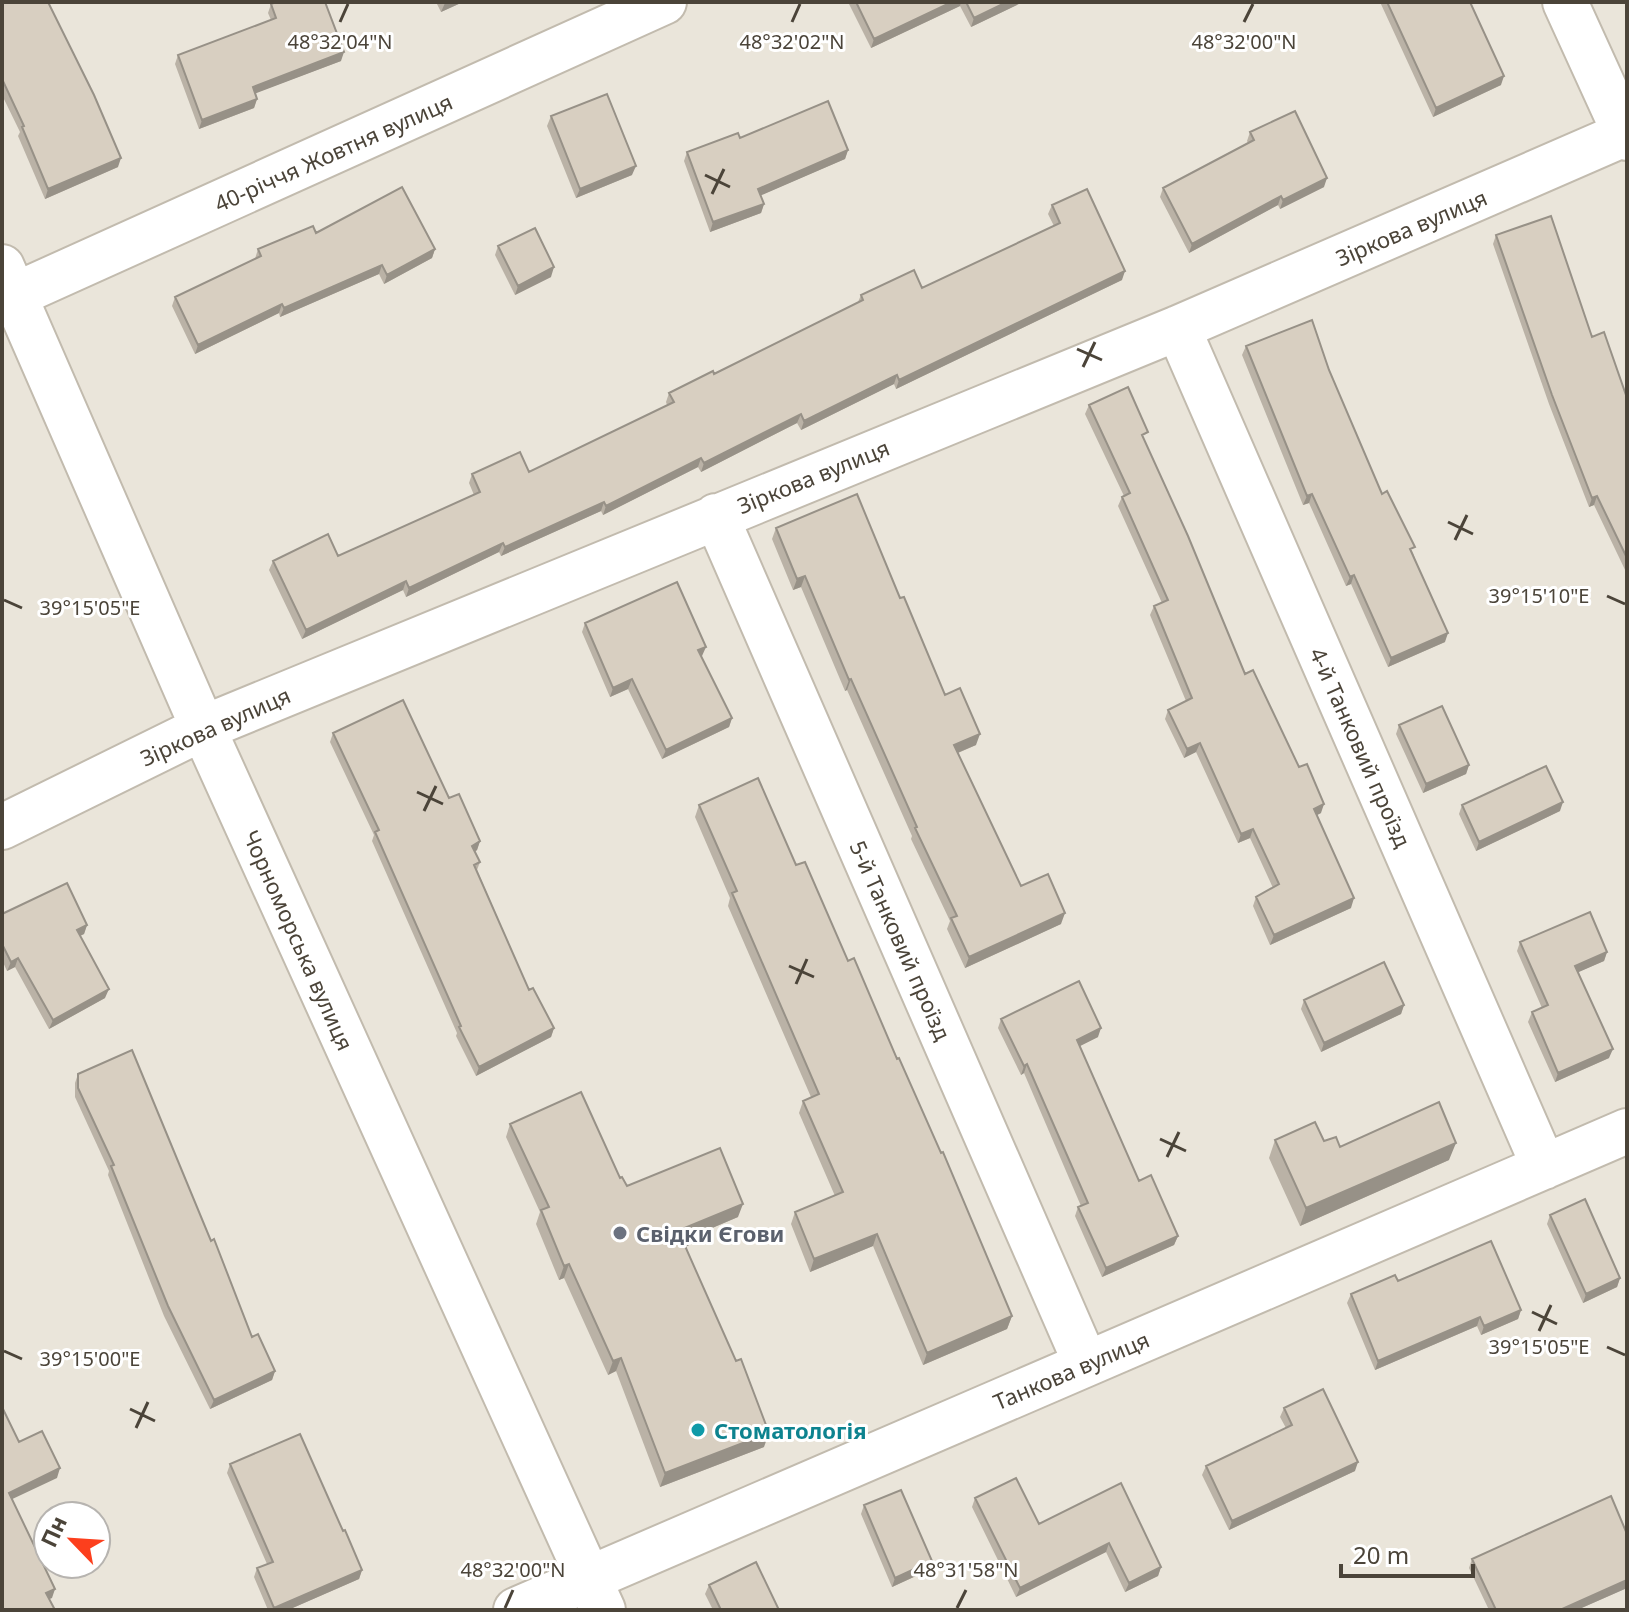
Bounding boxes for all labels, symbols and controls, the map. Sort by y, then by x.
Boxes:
text: 48°32'04"N [287,28,393,55]
text: 48°32'02"N [739,28,845,55]
text: 48°32'00"N [1191,28,1297,55]
street label: 40-річчя Жовтня вулиця [209,86,457,218]
street label: Зіркова вулиця [1331,182,1491,272]
street label: Зіркова вулиця [733,432,893,520]
text: 39°15'10"E [1489,582,1589,609]
text: 39°15'05"E [40,594,140,621]
street label: 4-й Танковий проїзд [1303,642,1419,852]
street label: Зіркова вулиця [135,679,295,773]
street label: Чорноморська вулиця [237,825,361,1055]
street label: 5-й Танковий проїзд [843,835,959,1045]
place label: Свідки Єгови [636,1218,784,1248]
marker: Свідки Єгови [611,1224,629,1242]
street label: Танкова вулиця [988,1324,1154,1416]
text: 39°15'05"E [1489,1333,1589,1360]
text: 39°15'00"E [40,1345,140,1372]
place label: Стоматологія [714,1415,867,1445]
marker: Стоматологія [689,1421,707,1439]
north arrow [32,1500,112,1580]
text: Пн [33,1511,73,1552]
scale bar [1341,1528,1473,1578]
text: 20 m [1353,1538,1409,1571]
text: 48°32'00"N [460,1556,566,1583]
text: 48°31'58"N [913,1556,1019,1583]

